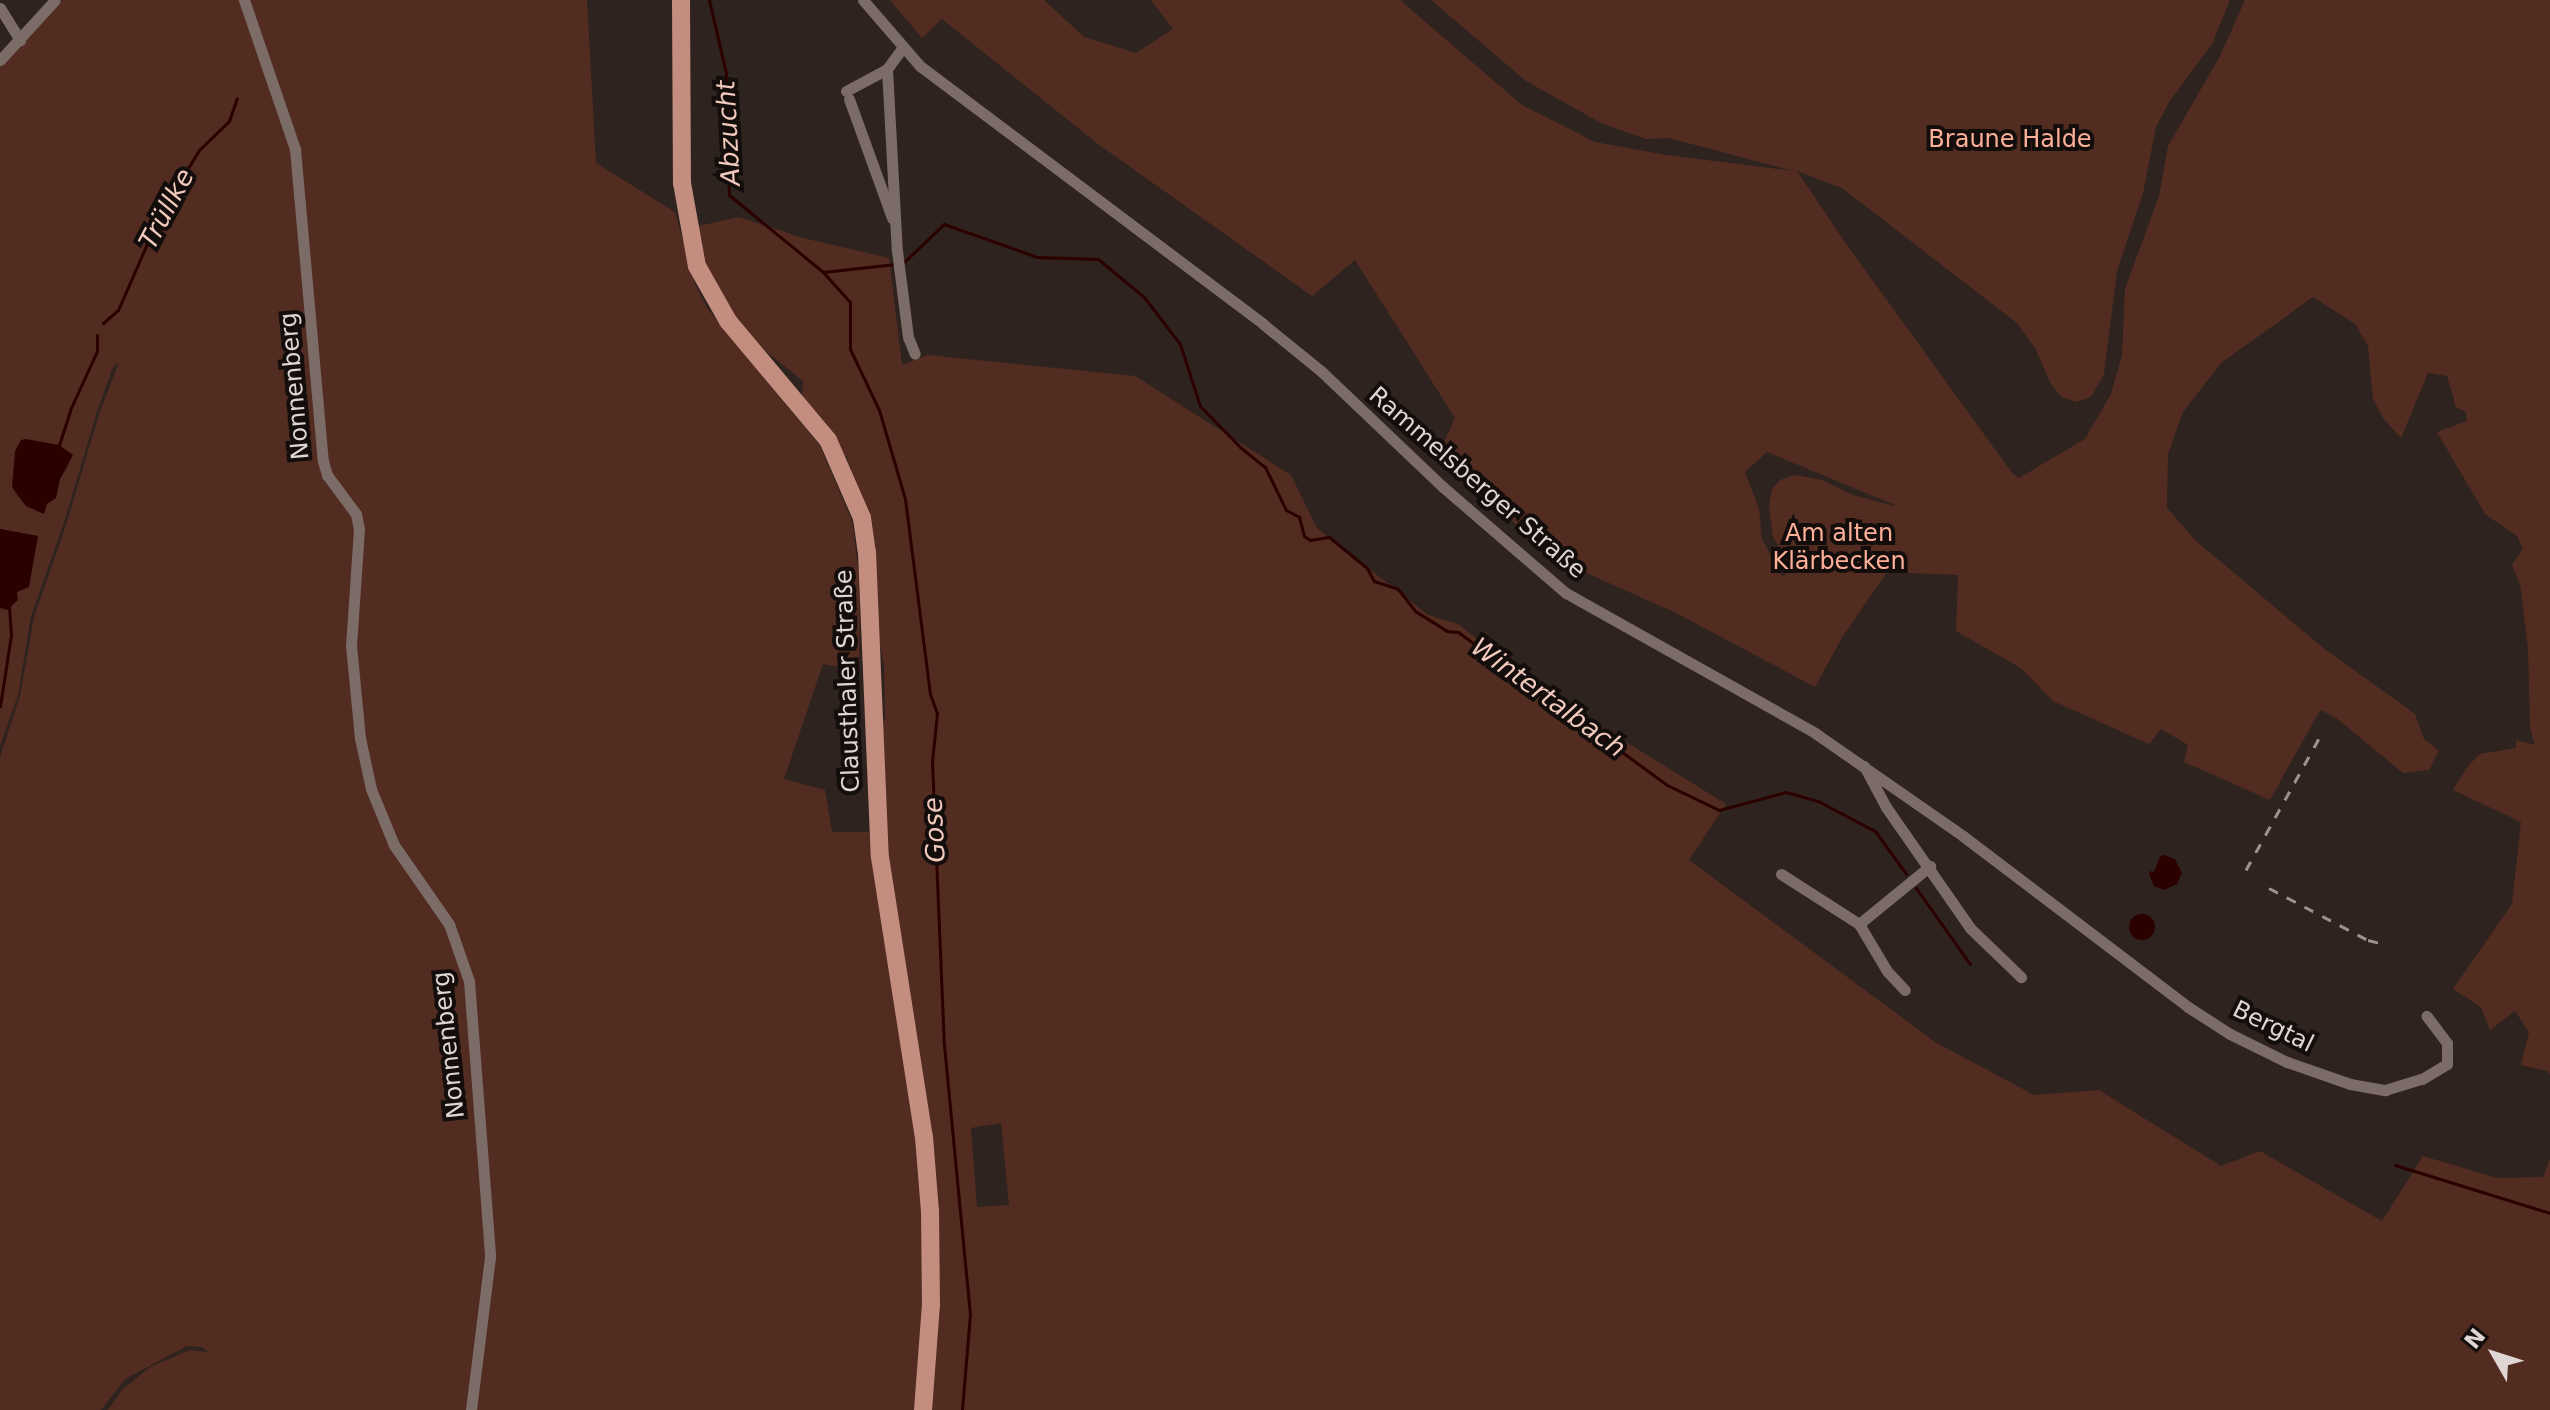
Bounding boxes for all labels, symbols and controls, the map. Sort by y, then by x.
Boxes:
water label: Abzucht [711,80,747,186]
park label: Braune Halde [1928,126,2092,154]
water label: Trüllke [133,163,201,255]
street label: Nonnenberg [274,311,316,461]
street label: Rammelsberger Straße [1363,381,1591,585]
park label: Am alten Klärbecken [1772,520,1906,576]
street label: Clausthaler Straße [830,569,866,793]
water label: Wintertalbach [1465,632,1631,764]
water label: Gose [918,796,952,864]
street label: Nonnenberg [427,970,471,1120]
street label: Bergtal [2228,995,2318,1059]
north arrow [2454,1314,2534,1394]
text: N [2459,1324,2490,1354]

